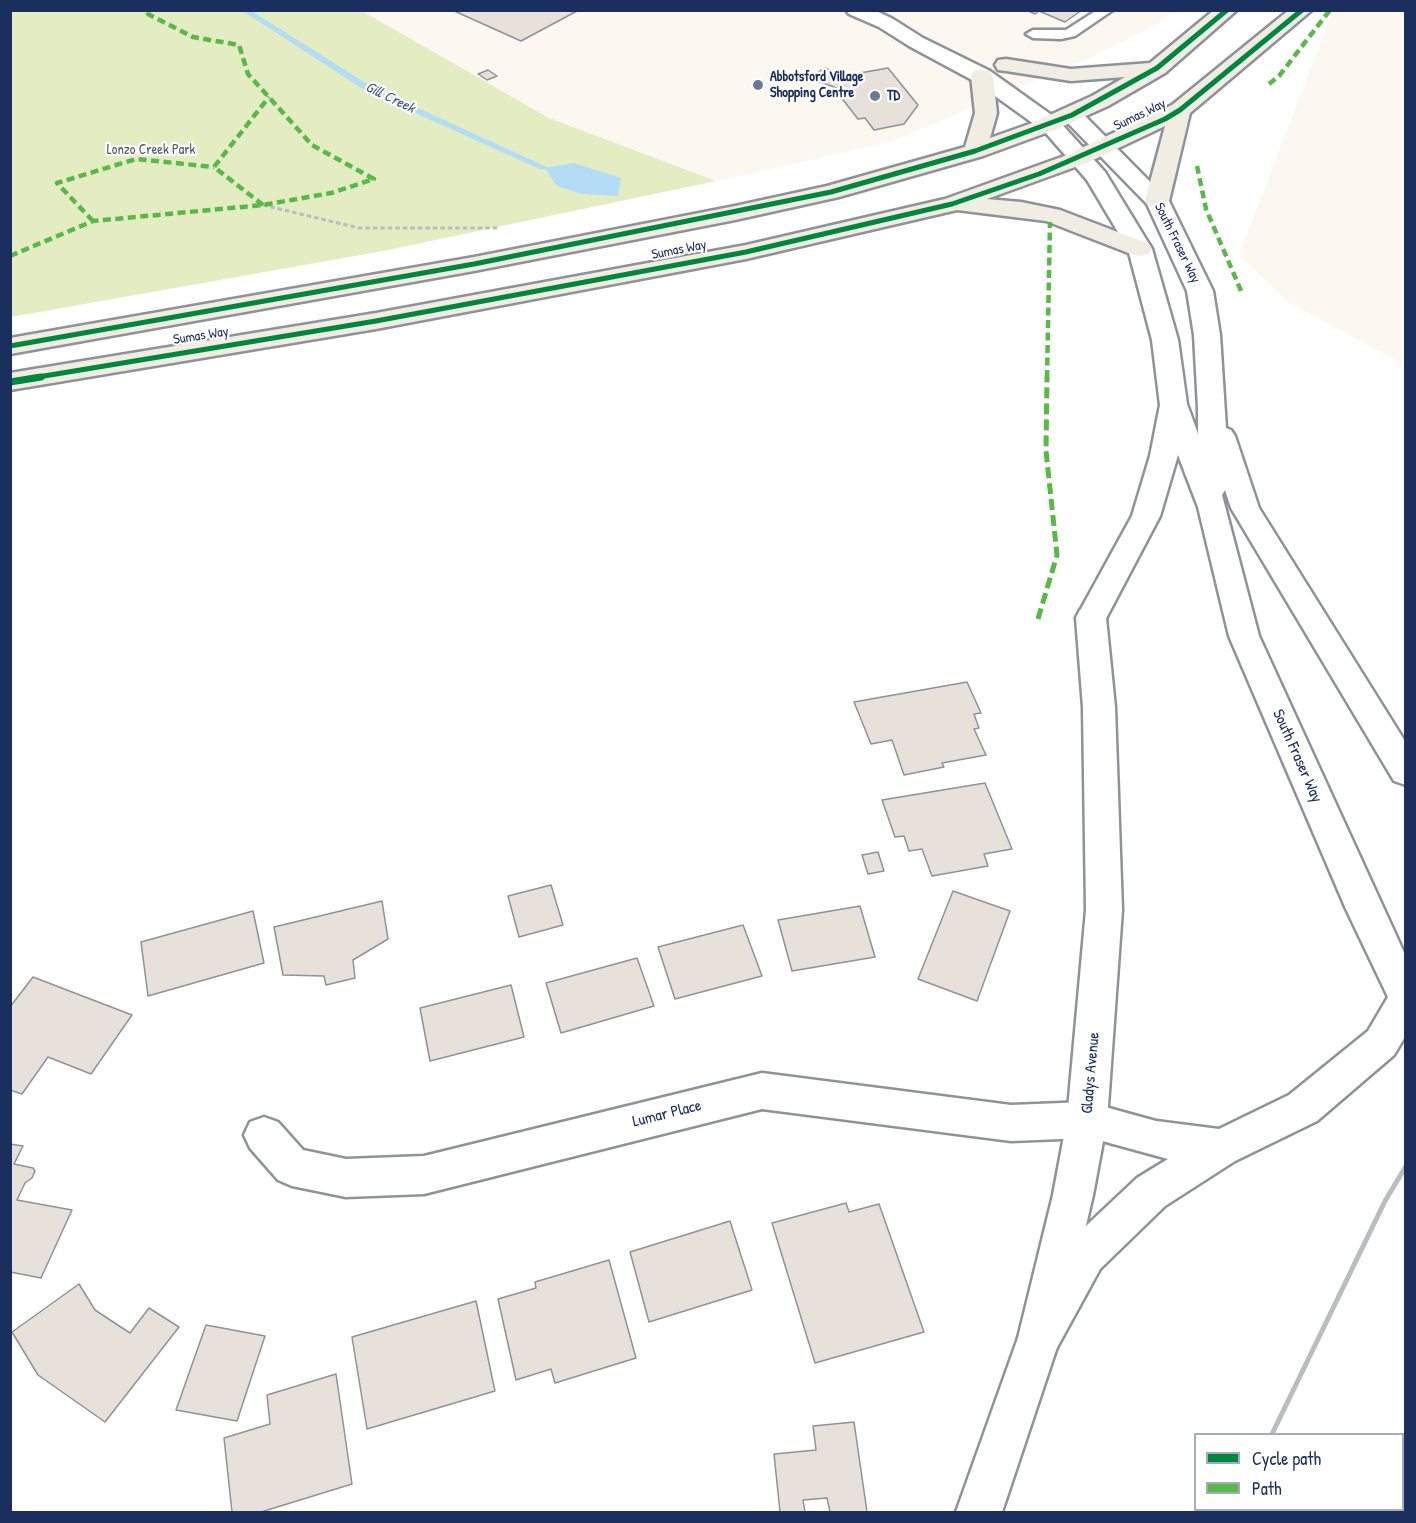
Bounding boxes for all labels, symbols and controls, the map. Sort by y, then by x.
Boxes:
place label: Abbotsford Village Shopping Centre [770,69,863,102]
water label: Gill Creek [362,78,418,118]
marker: Abbotsford Village Shopping Centre [751,78,765,92]
place label: TD [887,88,900,104]
marker: TD [868,89,882,103]
street label: Sumas Way [1111,95,1169,135]
park label: Lonzo Creek Park [107,142,195,158]
street label: South Fraser Way [1150,200,1204,286]
street label: Sumas Way [650,236,708,264]
street label: Sumas Way [172,323,230,349]
street label: South Fraser Way [1268,707,1326,805]
street label: Gladys Avenue [1078,1032,1104,1114]
street label: Lumar Place [631,1096,703,1132]
legend [1194,1433,1404,1511]
text: Cycle path [1252,1446,1321,1471]
text: Path [1252,1476,1281,1501]

